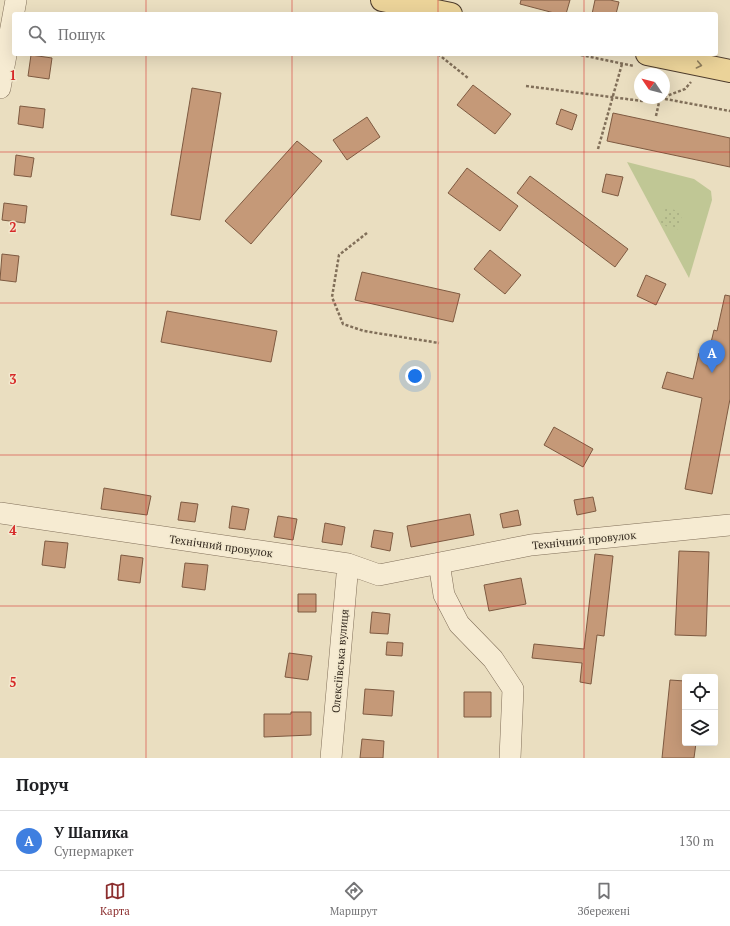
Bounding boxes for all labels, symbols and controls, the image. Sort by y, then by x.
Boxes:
search box [12,12,718,56]
icon: search [26,23,48,45]
text: Пошук [58,24,105,44]
one-way arrow [696,60,702,68]
text: 1 [9,66,17,84]
north arrow [634,68,670,104]
text: 2 [9,218,17,236]
pin: A [699,340,725,373]
your location [405,366,425,386]
text: 3 [9,370,17,388]
text: 4 [9,521,17,539]
street label: Технічний провулок [531,528,637,552]
street label: Технічний провулок [168,532,274,560]
street label: Олексіївська вулиця [328,608,352,714]
text: 5 [9,673,17,691]
map controls [682,674,718,746]
button: locate [682,674,718,710]
button: layers [682,710,718,746]
text: Поруч [16,773,69,796]
text: У Шапика [54,822,129,842]
text: A [24,832,34,850]
text: 130 m [679,832,714,850]
text: Супермаркет [54,842,134,860]
tab: Карта [100,880,130,918]
tab: Маршрут [330,880,377,918]
tab: Збережені [577,880,630,918]

